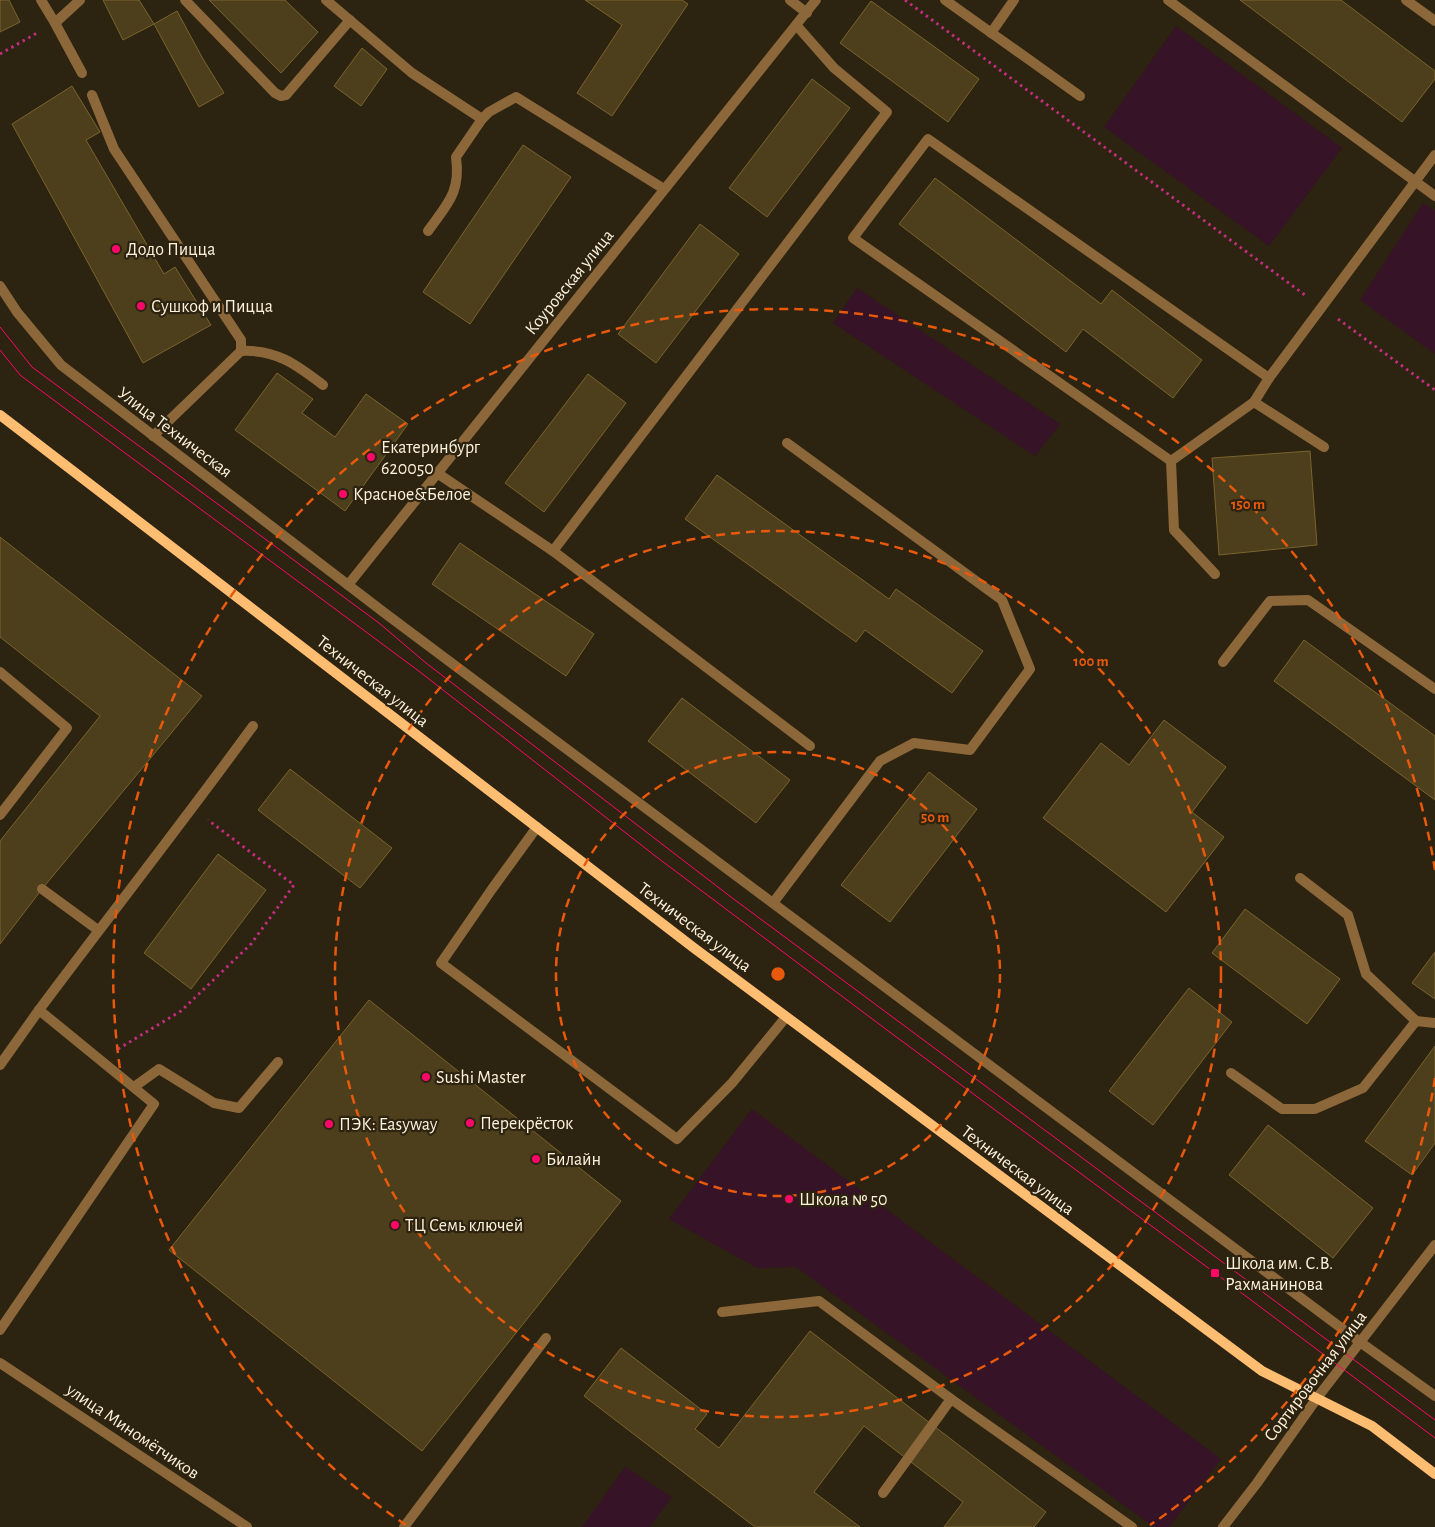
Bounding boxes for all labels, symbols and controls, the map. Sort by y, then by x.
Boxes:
street label: Коуровская улица [522,227,618,339]
place label: Додо Пицца [126,241,216,259]
marker: Додо Пицца [110,243,122,255]
place label: Сушкоф и Пицца [151,298,273,316]
marker: Сушкоф и Пицца [135,300,147,312]
street label: Улица Техническая [114,384,235,482]
place label: Екатеринбург 620050 [381,438,481,478]
marker: Екатеринбург 620050 [365,451,377,463]
place label: Красное&Белое [353,486,471,504]
marker: Красное&Белое [337,488,349,500]
text: 150 m [1231,497,1265,512]
street label: Техническая улица [313,633,432,731]
text: 100 m [1073,654,1109,669]
text: 50 m [921,810,949,825]
street label: Техническая улица [635,880,754,976]
centre of rings [769,965,787,983]
place label: Sushi Master [436,1069,526,1087]
marker: Sushi Master [420,1071,432,1083]
place label: Перекрёсток [480,1115,574,1133]
place label: ПЭК: Easyway [339,1116,438,1134]
marker: Перекрёсток [464,1117,476,1129]
marker: ПЭК: Easyway [323,1118,335,1130]
street label: Техническая улица [958,1123,1077,1219]
place label: Билайн [546,1151,601,1169]
marker: Билайн [530,1153,542,1165]
place label: Школа № 50 [799,1191,887,1209]
marker: Школа № 50 [783,1193,795,1205]
place label: ТЦ Семь ключей [405,1217,523,1235]
marker: ТЦ Семь ключей [389,1219,401,1231]
place label: Школа им. С.В. Рахманинова [1225,1255,1333,1294]
marker: Школа им. С.В. Рахманинова [1209,1267,1221,1279]
street label: Сортировочная улица [1261,1308,1371,1445]
street label: улица Миномётчиков [62,1380,202,1483]

